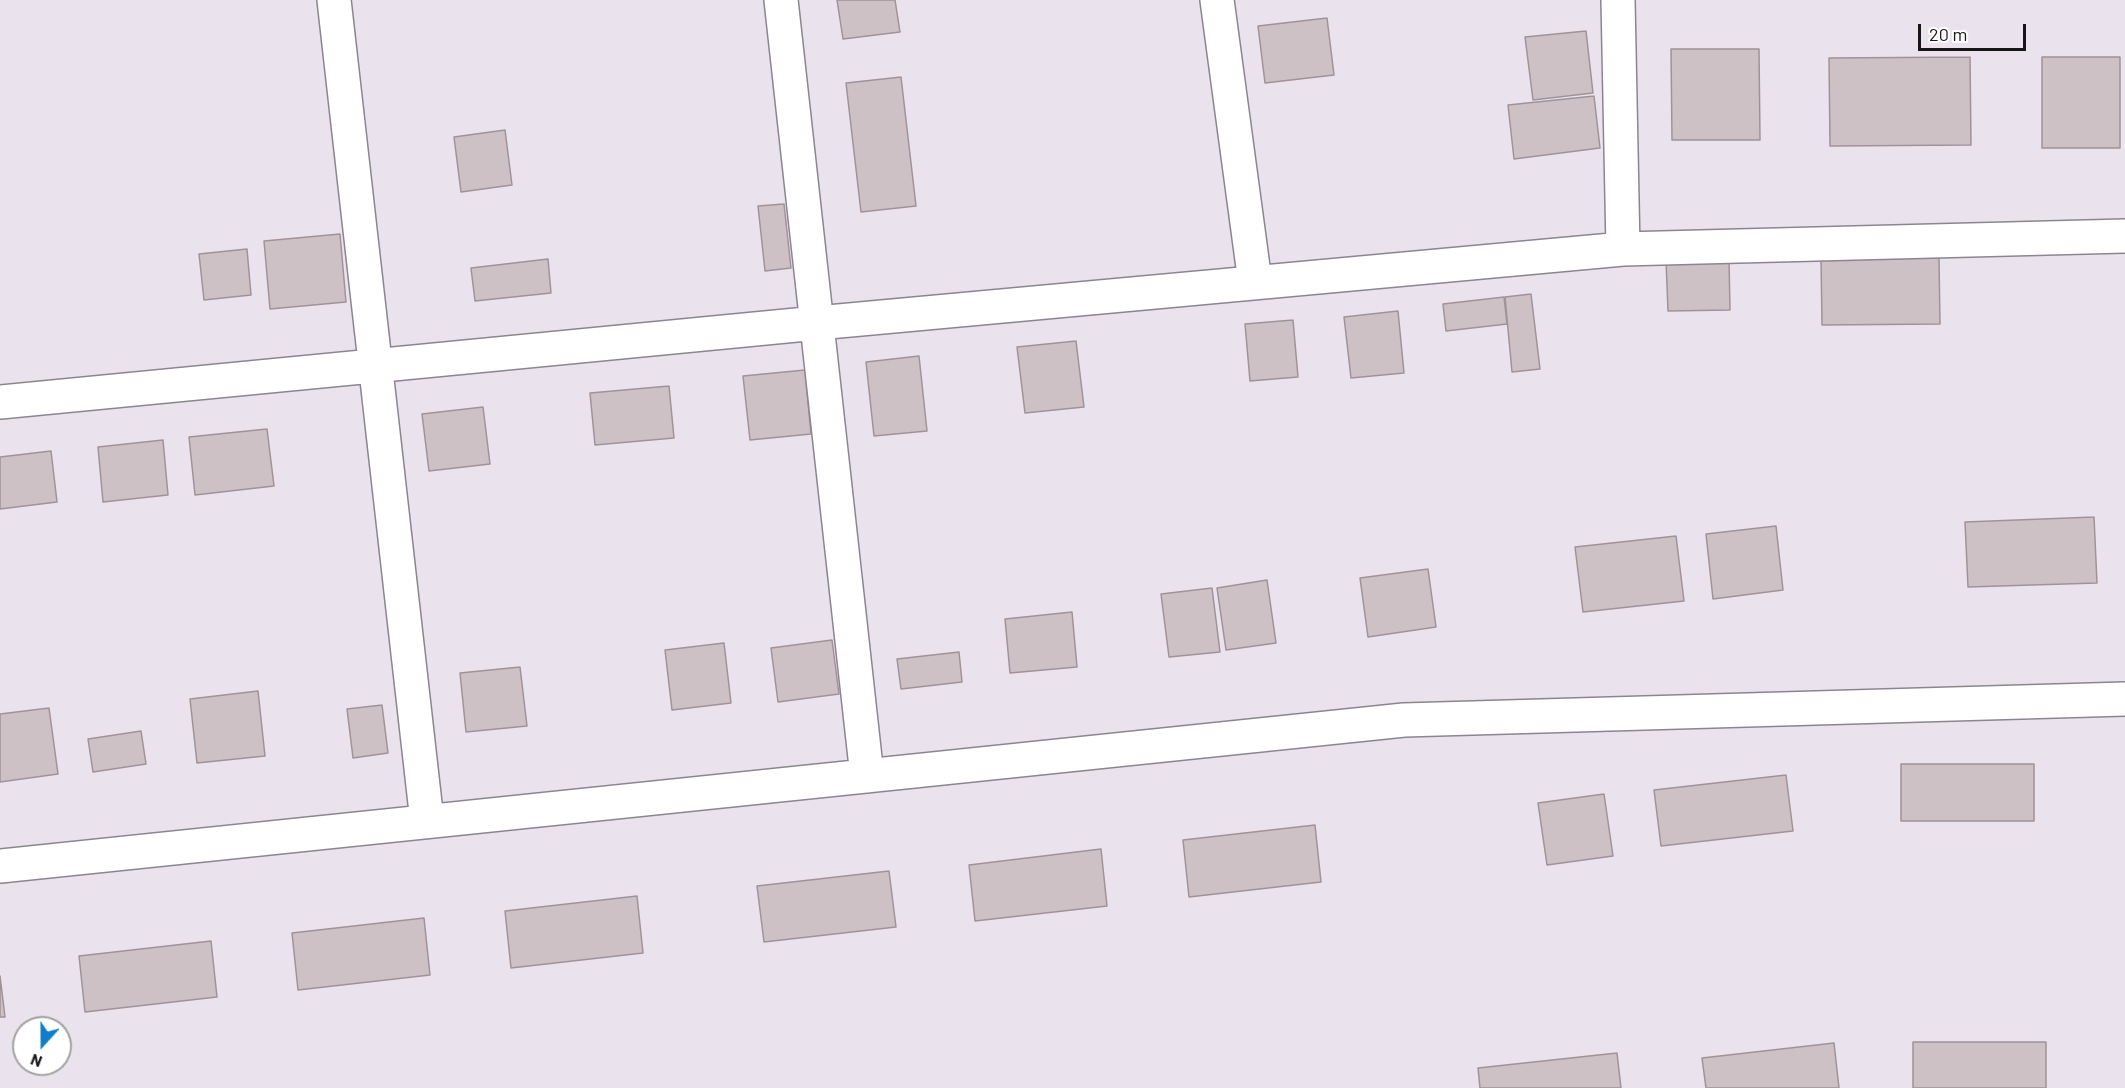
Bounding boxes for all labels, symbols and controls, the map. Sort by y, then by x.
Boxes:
scale bar [1921,12,2029,50]
text: 20 m [1929,23,1967,45]
north arrow [12,1016,72,1076]
text: N [28,1051,44,1072]

